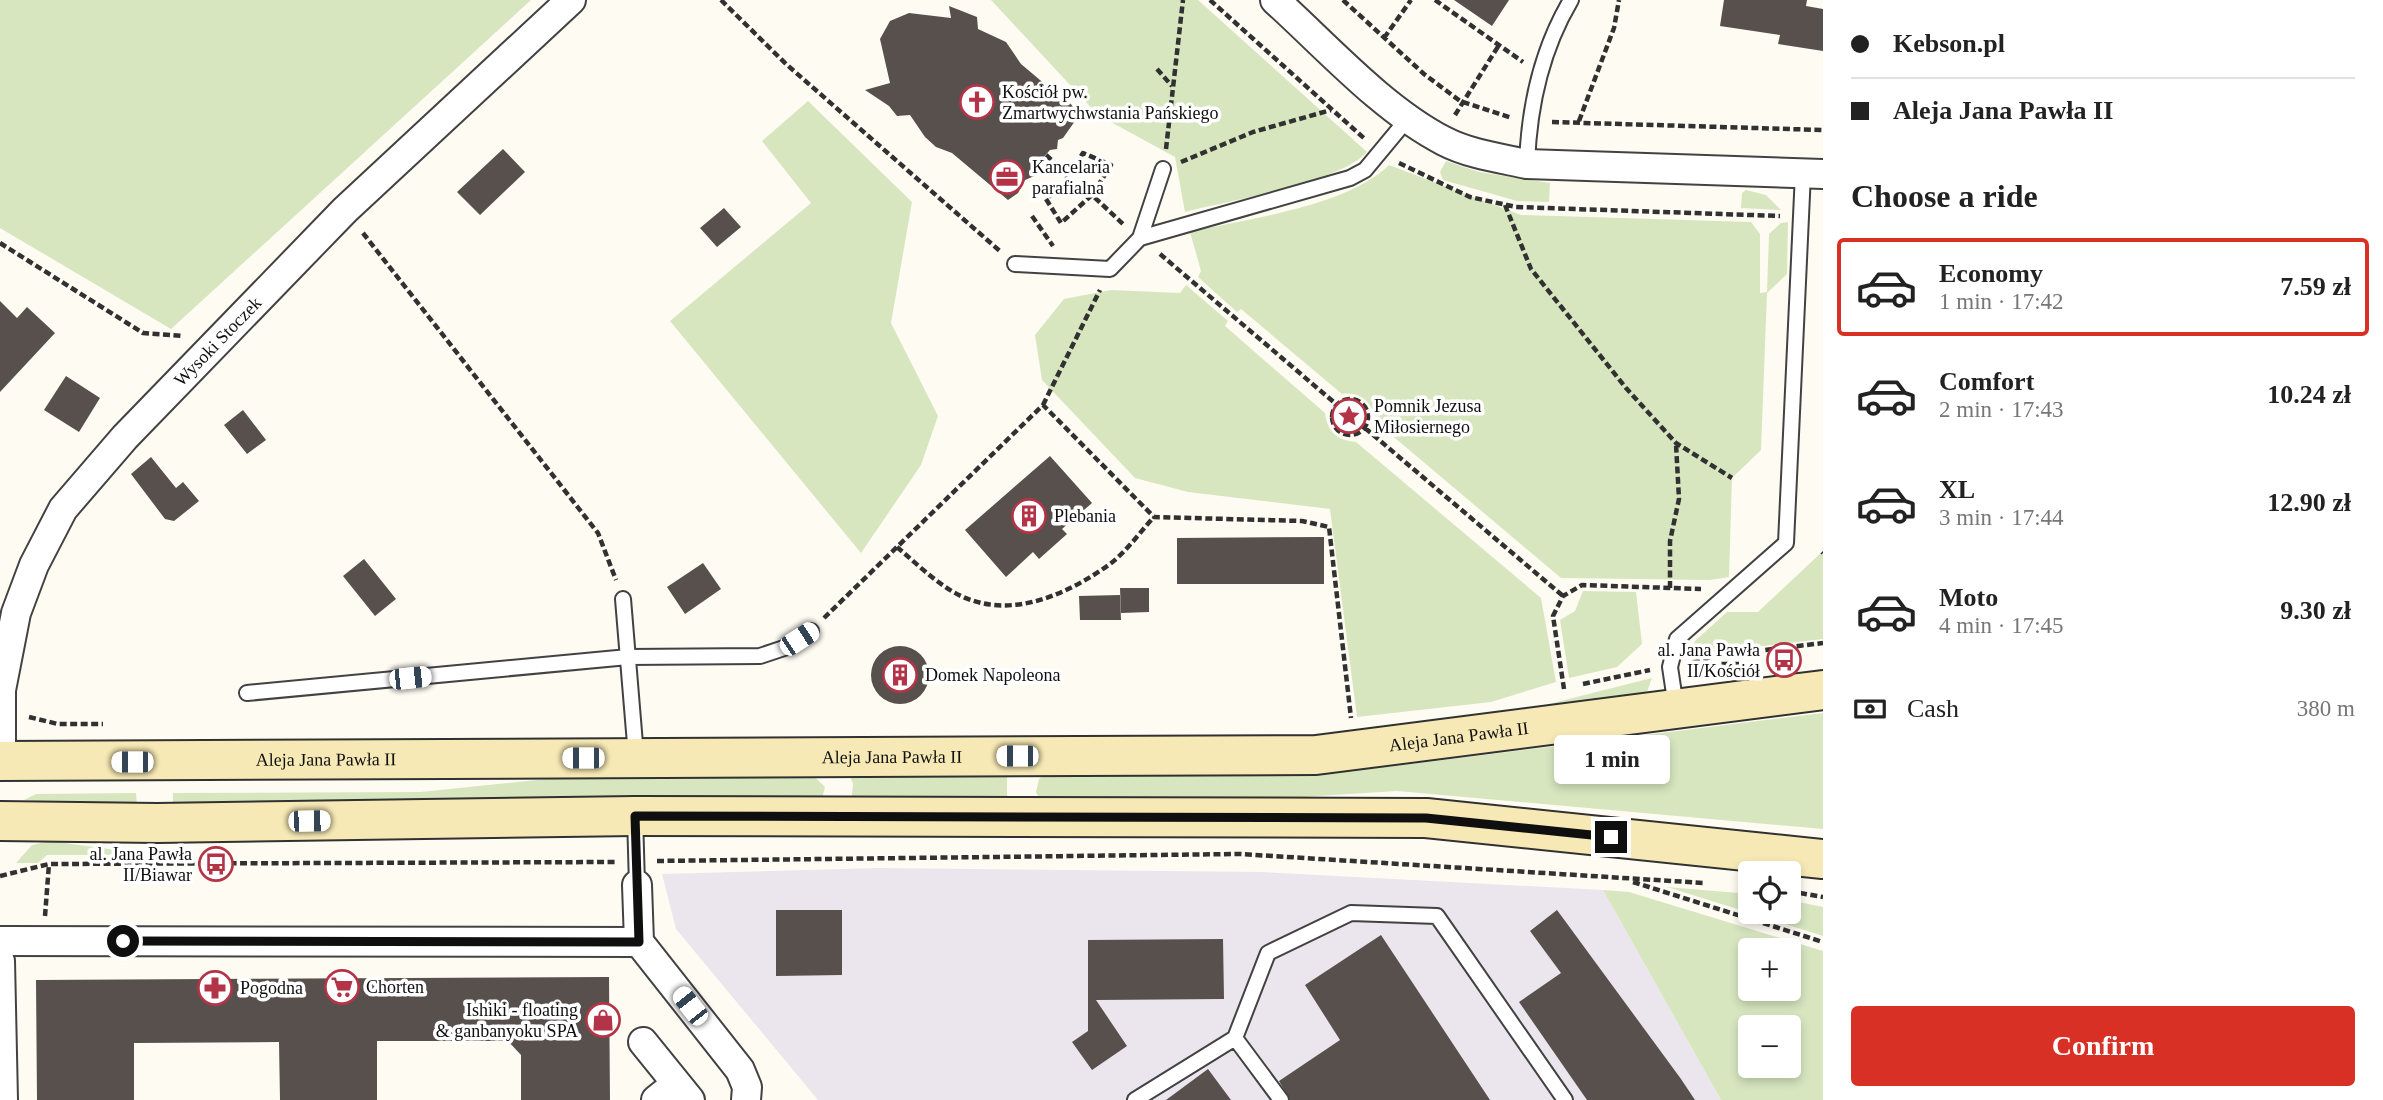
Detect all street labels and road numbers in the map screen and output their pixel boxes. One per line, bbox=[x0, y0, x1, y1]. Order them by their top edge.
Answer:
street label: Wysoki Stoczek bbox=[170, 293, 265, 390]
street label: Aleja Jana Pawła II bbox=[1388, 718, 1530, 756]
street label: Aleja Jana Pawła II bbox=[822, 747, 962, 767]
street label: Aleja Jana Pawła II bbox=[256, 749, 396, 770]

